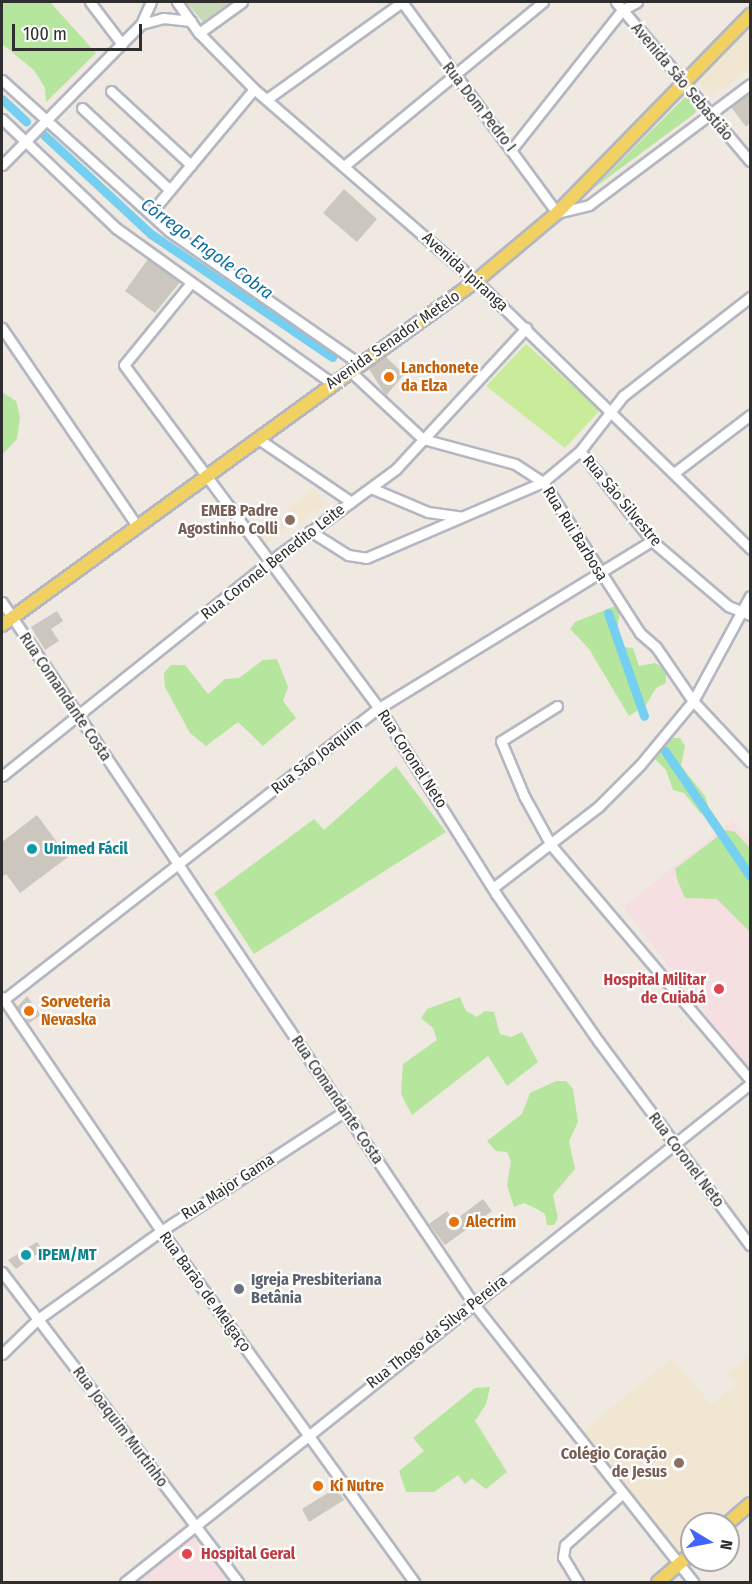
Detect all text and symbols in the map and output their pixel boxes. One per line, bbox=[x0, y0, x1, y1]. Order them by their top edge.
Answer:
scale bar bbox=[15, 12, 146, 50]
street label: Avenida São Sebastião bbox=[627, 19, 737, 145]
text: 100 m bbox=[23, 23, 67, 45]
street label: Rua Dom Pedro I bbox=[438, 58, 520, 156]
water label: Córrego Engole Cobra bbox=[137, 194, 277, 304]
street label: Avenida Ipiranga bbox=[418, 228, 512, 316]
street label: Avenida Senador Metelo bbox=[322, 286, 464, 394]
place label: Lanchonete da Elza bbox=[401, 358, 479, 396]
marker: Lanchonete da Elza bbox=[382, 370, 396, 384]
street label: Rua São Silvestre bbox=[578, 452, 666, 550]
street label: Rua Rui Barbosa bbox=[538, 483, 612, 585]
street label: Rua Coronel Benedito Leite bbox=[197, 500, 349, 624]
place label: EMEB Padre Agostinho Colli bbox=[178, 501, 278, 539]
marker: EMEB Padre Agostinho Colli bbox=[283, 513, 297, 527]
street label: Rua Comandante Costa bbox=[15, 629, 115, 765]
street label: Rua Coronel Neto bbox=[373, 706, 451, 812]
street label: Rua São Joaquim bbox=[268, 715, 366, 799]
place label: Unimed Fácil bbox=[44, 839, 128, 859]
marker: Unimed Fácil bbox=[25, 842, 39, 856]
place label: Hospital Militar de Cuiabá bbox=[604, 970, 706, 1008]
marker: Hospital Militar de Cuiabá bbox=[710, 980, 728, 998]
place label: Sorveteria Nevaska bbox=[41, 992, 111, 1030]
marker: Sorveteria Nevaska bbox=[22, 1004, 36, 1018]
street label: Rua Comandante Costa bbox=[287, 1032, 387, 1168]
street label: Rua Coronel Neto bbox=[644, 1109, 728, 1211]
street label: Rua Major Gama bbox=[178, 1150, 278, 1224]
place label: Alecrim bbox=[466, 1212, 516, 1232]
marker: Alecrim bbox=[447, 1215, 461, 1229]
street label: Rua Barão de Melgaço bbox=[155, 1228, 255, 1356]
place label: IPEM/MT bbox=[38, 1245, 97, 1265]
marker: IPEM/MT bbox=[19, 1248, 33, 1262]
place label: Igreja Presbiteriana Betânia bbox=[251, 1270, 382, 1308]
street label: Rua Thogo da Silva Pereira bbox=[363, 1271, 511, 1393]
marker: Igreja Presbiteriana Betânia bbox=[232, 1282, 246, 1296]
street label: Rua Joaquim Murtinho bbox=[68, 1363, 172, 1491]
place label: Colégio Coração de Jesus bbox=[561, 1444, 667, 1482]
marker: Colégio Coração de Jesus bbox=[672, 1456, 686, 1470]
place label: Ki Nutre bbox=[330, 1476, 384, 1496]
marker: Ki Nutre bbox=[311, 1479, 325, 1493]
north arrow bbox=[680, 1512, 740, 1572]
text: N bbox=[716, 1538, 736, 1551]
place label: Hospital Geral bbox=[201, 1544, 295, 1564]
marker: Hospital Geral bbox=[178, 1545, 196, 1563]

